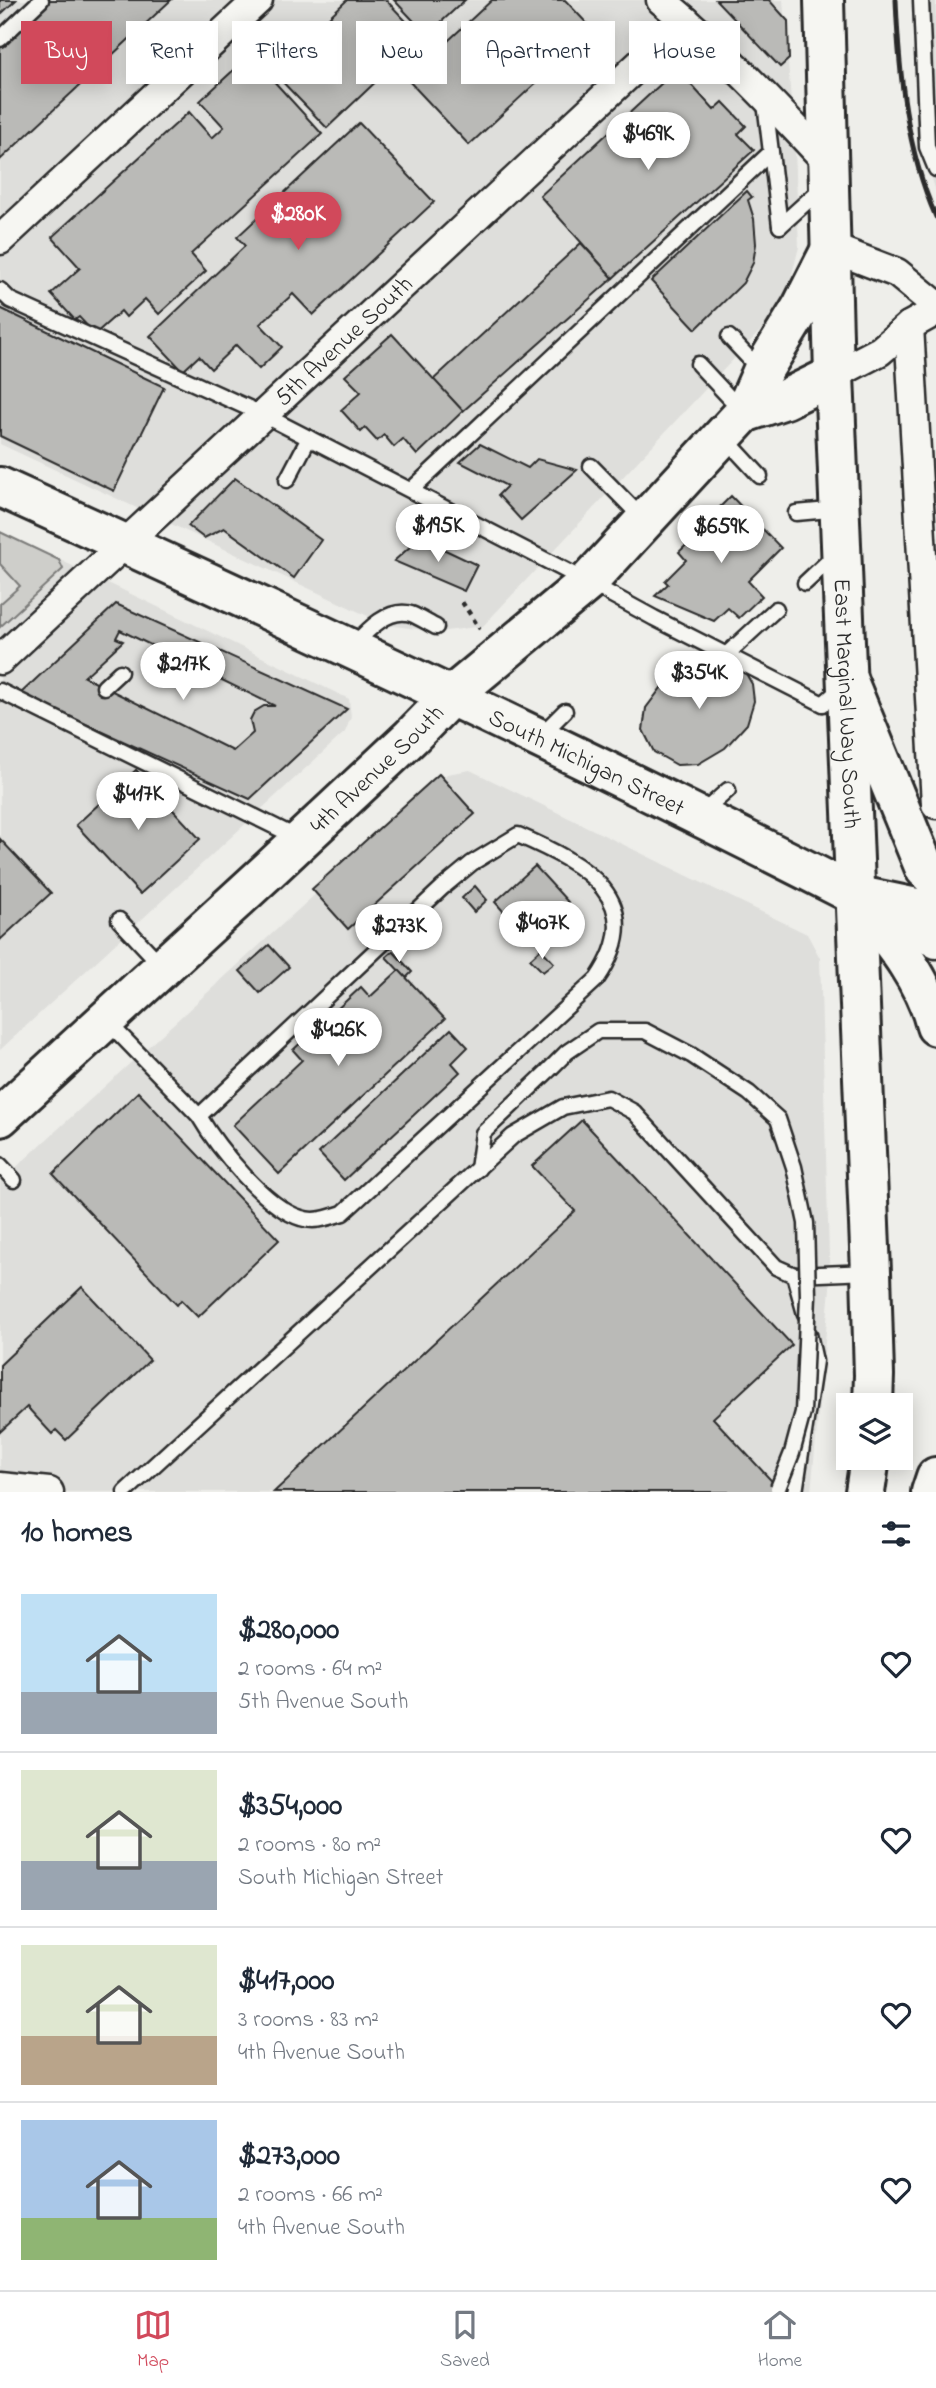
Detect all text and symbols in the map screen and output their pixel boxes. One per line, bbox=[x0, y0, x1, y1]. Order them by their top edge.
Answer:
chip: Buy bbox=[21, 21, 112, 84]
chip: Rent bbox=[126, 21, 218, 84]
chip: Filters bbox=[232, 21, 342, 84]
chip: New bbox=[356, 21, 447, 84]
chip: Apartment bbox=[461, 21, 615, 84]
chip: House bbox=[629, 21, 740, 84]
pin: $469K bbox=[599, 113, 697, 172]
text: $469K bbox=[622, 118, 674, 151]
pin: $280K bbox=[249, 192, 347, 252]
text: $280K bbox=[270, 198, 326, 231]
street label: 5th Avenue South bbox=[268, 269, 422, 416]
pin: $195K bbox=[389, 504, 487, 564]
pin: $659K bbox=[672, 505, 770, 565]
text: $195K bbox=[412, 510, 464, 543]
text: $659K bbox=[693, 511, 749, 544]
street label: East Marginal Way South bbox=[822, 578, 868, 830]
pin: $217K bbox=[134, 642, 232, 702]
text: $217K bbox=[156, 648, 210, 681]
pin: $354K bbox=[650, 652, 748, 711]
text: $354K bbox=[670, 657, 728, 690]
street label: 4th Avenue South bbox=[303, 698, 454, 843]
street label: South Michigan Street bbox=[482, 701, 690, 827]
pin: $417K bbox=[89, 772, 187, 832]
text: $417K bbox=[112, 778, 164, 811]
pin: $407K bbox=[493, 902, 591, 961]
pin: $273K bbox=[350, 904, 448, 964]
text: $407K bbox=[515, 907, 569, 940]
text: $273K bbox=[371, 910, 427, 943]
pin: $426K bbox=[289, 1009, 387, 1068]
text: $426K bbox=[310, 1014, 366, 1047]
map controls bbox=[836, 1393, 913, 1470]
button: layers bbox=[836, 1393, 913, 1470]
text: 10 homes bbox=[21, 1512, 133, 1556]
icon: filters bbox=[877, 1515, 915, 1553]
text: $280,000 bbox=[238, 1609, 339, 1653]
icon: home bbox=[77, 1622, 161, 1706]
icon: heart bbox=[877, 1645, 915, 1683]
text: 2 rooms · 64 m² bbox=[238, 1653, 382, 1686]
text: 5th Avenue South bbox=[238, 1686, 409, 1719]
text: $354,000 bbox=[238, 1785, 342, 1829]
icon: home bbox=[77, 1798, 161, 1882]
icon: heart bbox=[877, 1821, 915, 1859]
text: 2 rooms · 80 m² bbox=[238, 1829, 381, 1862]
text: South Michigan Street bbox=[238, 1862, 443, 1895]
text: $417,000 bbox=[238, 1960, 334, 2004]
icon: home bbox=[77, 1973, 161, 2057]
icon: heart bbox=[877, 1996, 915, 2034]
text: 3 rooms · 83 m² bbox=[238, 2004, 379, 2037]
text: 4th Avenue South bbox=[238, 2037, 405, 2070]
text: $273,000 bbox=[238, 2135, 340, 2179]
icon: home bbox=[77, 2148, 161, 2232]
icon: heart bbox=[877, 2171, 915, 2209]
text: 2 rooms · 66 m² bbox=[238, 2179, 383, 2212]
text: 4th Avenue South bbox=[238, 2212, 405, 2245]
tab: Map bbox=[134, 2306, 172, 2375]
tab: Saved bbox=[440, 2306, 490, 2375]
tab: Home bbox=[758, 2306, 802, 2375]

